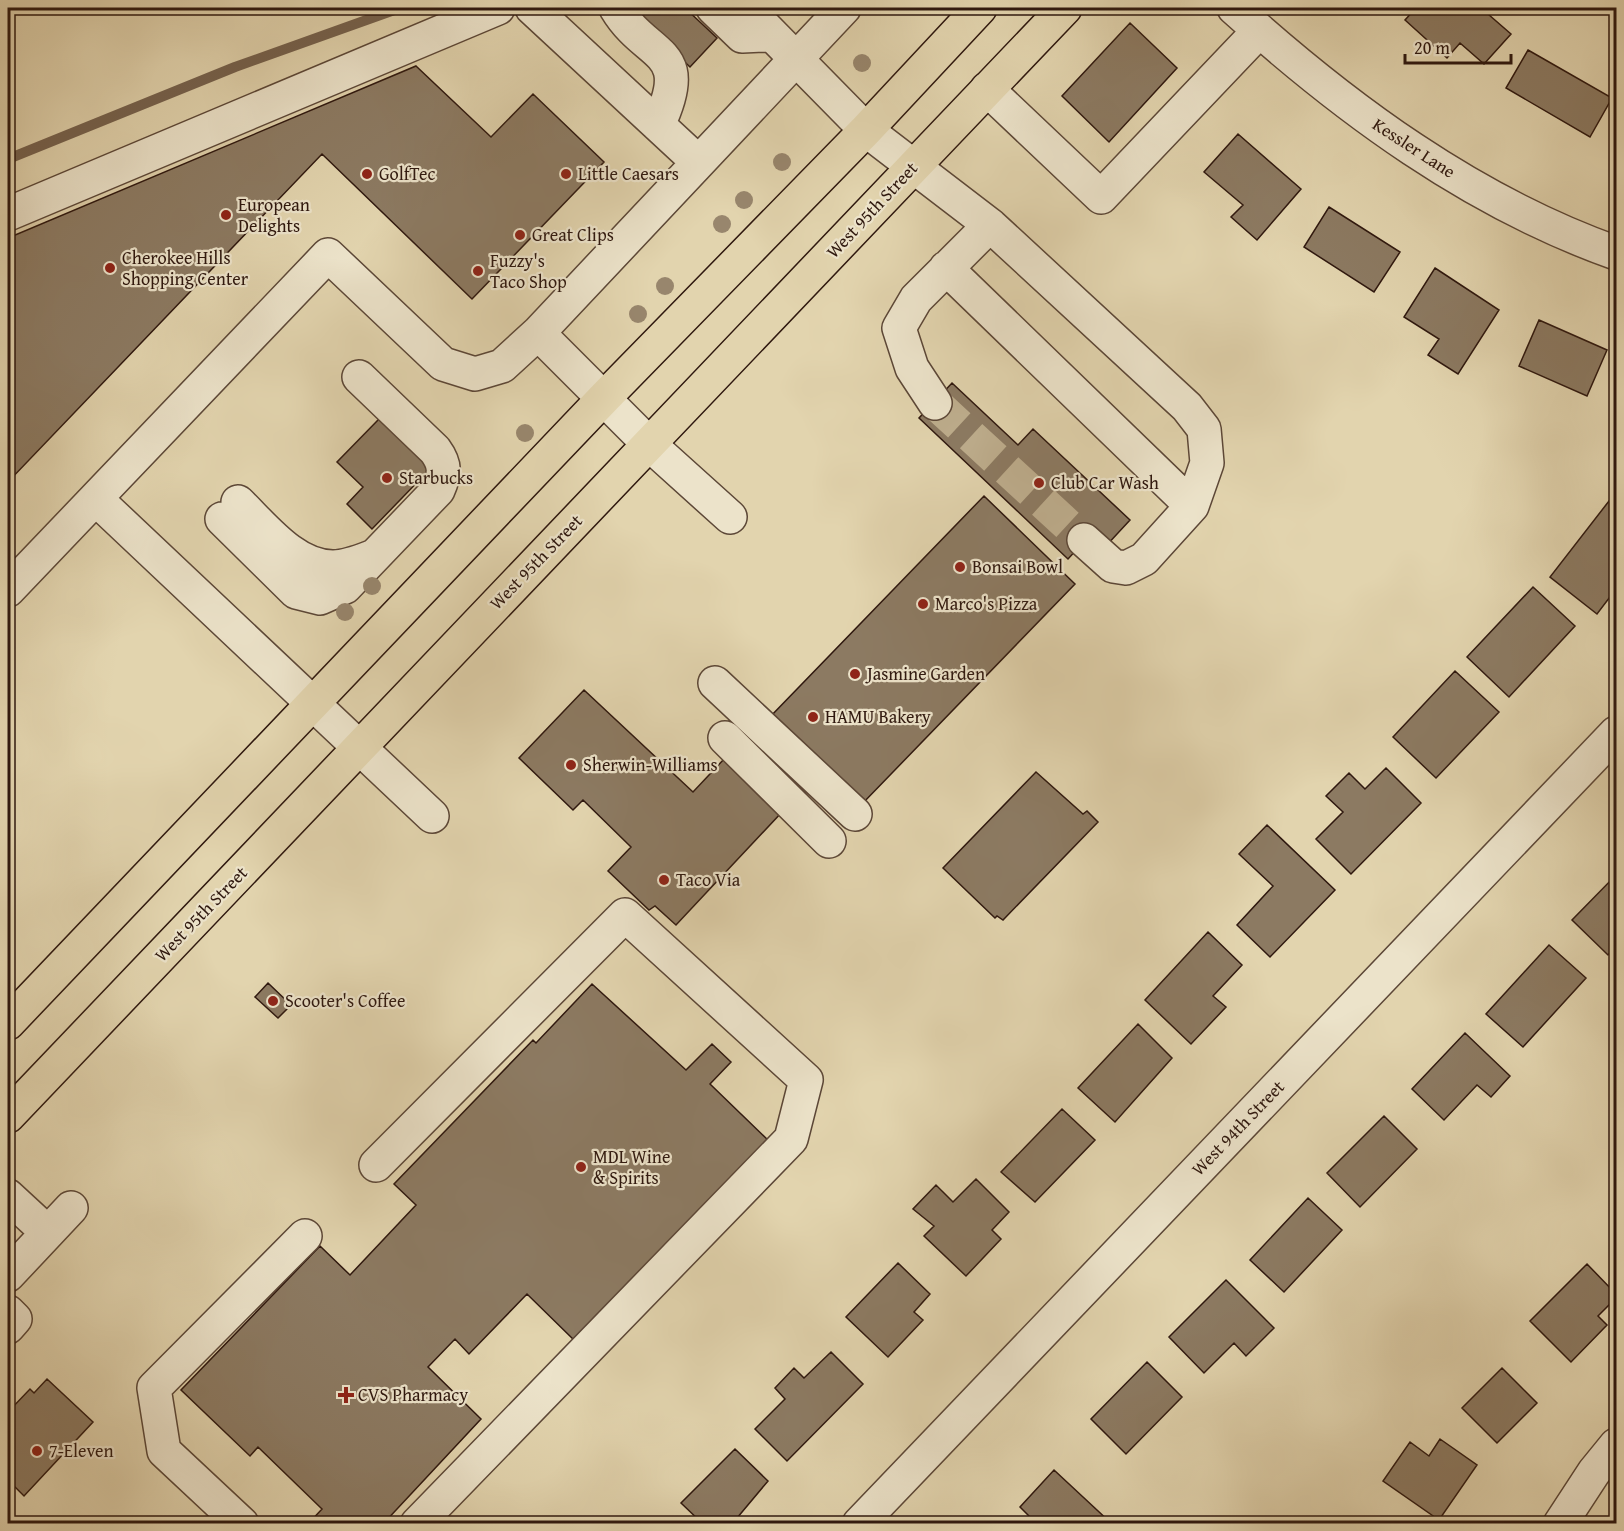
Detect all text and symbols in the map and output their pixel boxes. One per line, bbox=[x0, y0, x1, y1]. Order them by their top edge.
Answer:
scale bar bbox=[1405, 27, 1512, 65]
text: 20 m bbox=[1414, 34, 1450, 61]
street label: Kessler Lane bbox=[1367, 111, 1461, 185]
street label: West 95th Street bbox=[820, 155, 924, 264]
place label: GolfTec bbox=[379, 160, 435, 187]
place label: Little Caesars bbox=[578, 160, 679, 187]
marker: GolfTec bbox=[360, 167, 374, 181]
marker: Little Caesars bbox=[559, 167, 573, 181]
place label: European Delights bbox=[238, 191, 310, 239]
marker: European Delights bbox=[219, 208, 233, 222]
place label: Great Clips bbox=[532, 221, 614, 248]
marker: Great Clips bbox=[513, 228, 527, 242]
place label: Cherokee Hills Shopping Center bbox=[122, 244, 249, 292]
place label: Fuzzy's Taco Shop bbox=[490, 247, 567, 295]
marker: Cherokee Hills Shopping Center bbox=[103, 261, 117, 275]
marker: Fuzzy's Taco Shop bbox=[471, 264, 485, 278]
place label: Starbucks bbox=[399, 464, 473, 491]
place label: Club Car Wash bbox=[1051, 469, 1159, 496]
marker: Starbucks bbox=[380, 471, 394, 485]
marker: Club Car Wash bbox=[1032, 476, 1046, 490]
street label: West 95th Street bbox=[483, 507, 589, 616]
place label: Bonsai Bowl bbox=[972, 553, 1063, 580]
marker: Bonsai Bowl bbox=[953, 560, 967, 574]
place label: Marco's Pizza bbox=[935, 590, 1038, 617]
marker: Marco's Pizza bbox=[916, 597, 930, 611]
place label: Jasmine Garden bbox=[865, 660, 985, 687]
marker: Jasmine Garden bbox=[848, 667, 862, 681]
place label: HAMU Bakery bbox=[825, 703, 931, 730]
marker: HAMU Bakery bbox=[806, 710, 820, 724]
place label: Sherwin-Williams bbox=[583, 751, 718, 778]
marker: Sherwin-Williams bbox=[564, 758, 578, 772]
street label: West 95th Street bbox=[148, 859, 254, 968]
place label: Taco Via bbox=[676, 866, 741, 893]
marker: Taco Via bbox=[657, 873, 671, 887]
place label: Scooter's Coffee bbox=[285, 987, 406, 1014]
marker: Scooter's Coffee bbox=[266, 994, 280, 1008]
street label: West 94th Street bbox=[1185, 1073, 1291, 1182]
place label: MDL Wine & Spirits bbox=[593, 1143, 670, 1191]
marker: MDL Wine & Spirits bbox=[574, 1160, 588, 1174]
place label: CVS Pharmacy bbox=[358, 1381, 468, 1408]
marker: CVS Pharmacy bbox=[339, 1388, 353, 1402]
place label: 7-Eleven bbox=[49, 1437, 114, 1464]
marker: 7-Eleven bbox=[30, 1444, 44, 1458]

